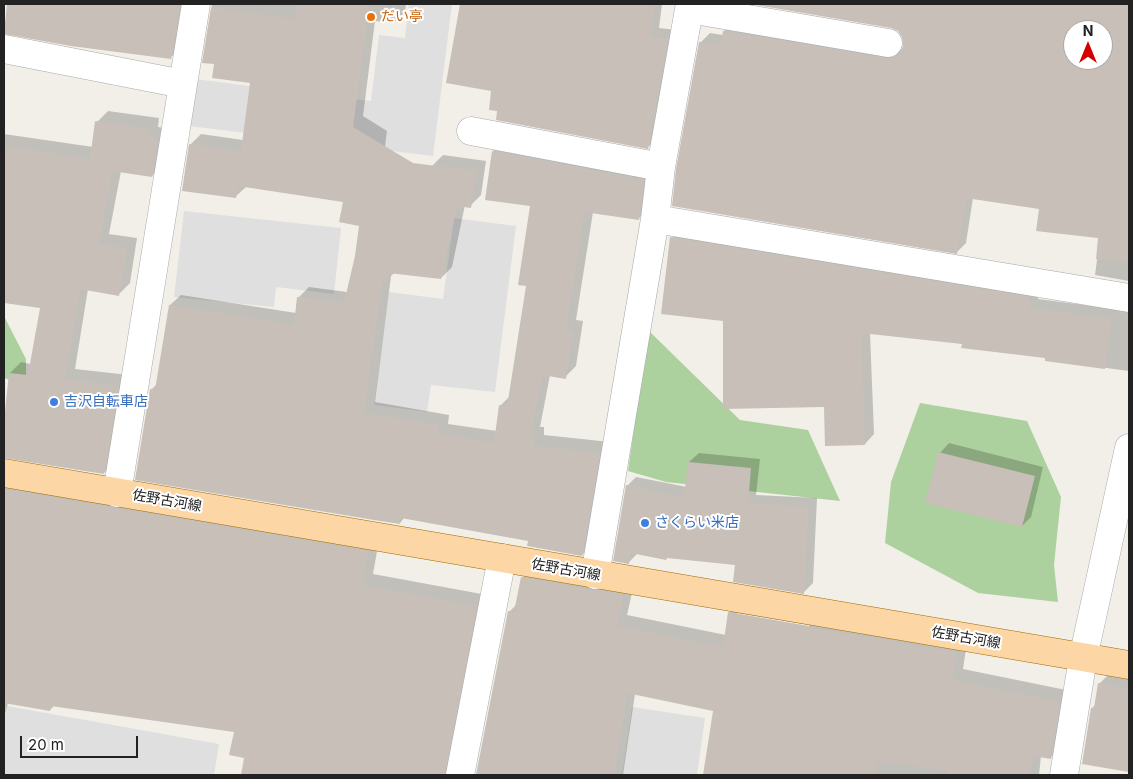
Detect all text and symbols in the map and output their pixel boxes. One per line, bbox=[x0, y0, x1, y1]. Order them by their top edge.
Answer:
place label: だい亭 bbox=[381, 9, 423, 25]
marker: だい亭 bbox=[365, 11, 377, 23]
north arrow bbox=[1063, 20, 1113, 70]
text: N bbox=[1083, 22, 1093, 39]
place label: 吉沢自転車店 bbox=[64, 394, 148, 410]
marker: 吉沢自転車店 bbox=[48, 396, 60, 408]
street label: 佐野古河線 bbox=[131, 487, 203, 515]
place label: さくらい米店 bbox=[655, 515, 739, 531]
marker: さくらい米店 bbox=[639, 517, 651, 529]
street label: 佐野古河線 bbox=[530, 556, 602, 584]
street label: 佐野古河線 bbox=[930, 624, 1002, 652]
scale bar bbox=[22, 726, 140, 758]
text: 20 m bbox=[28, 735, 64, 754]

